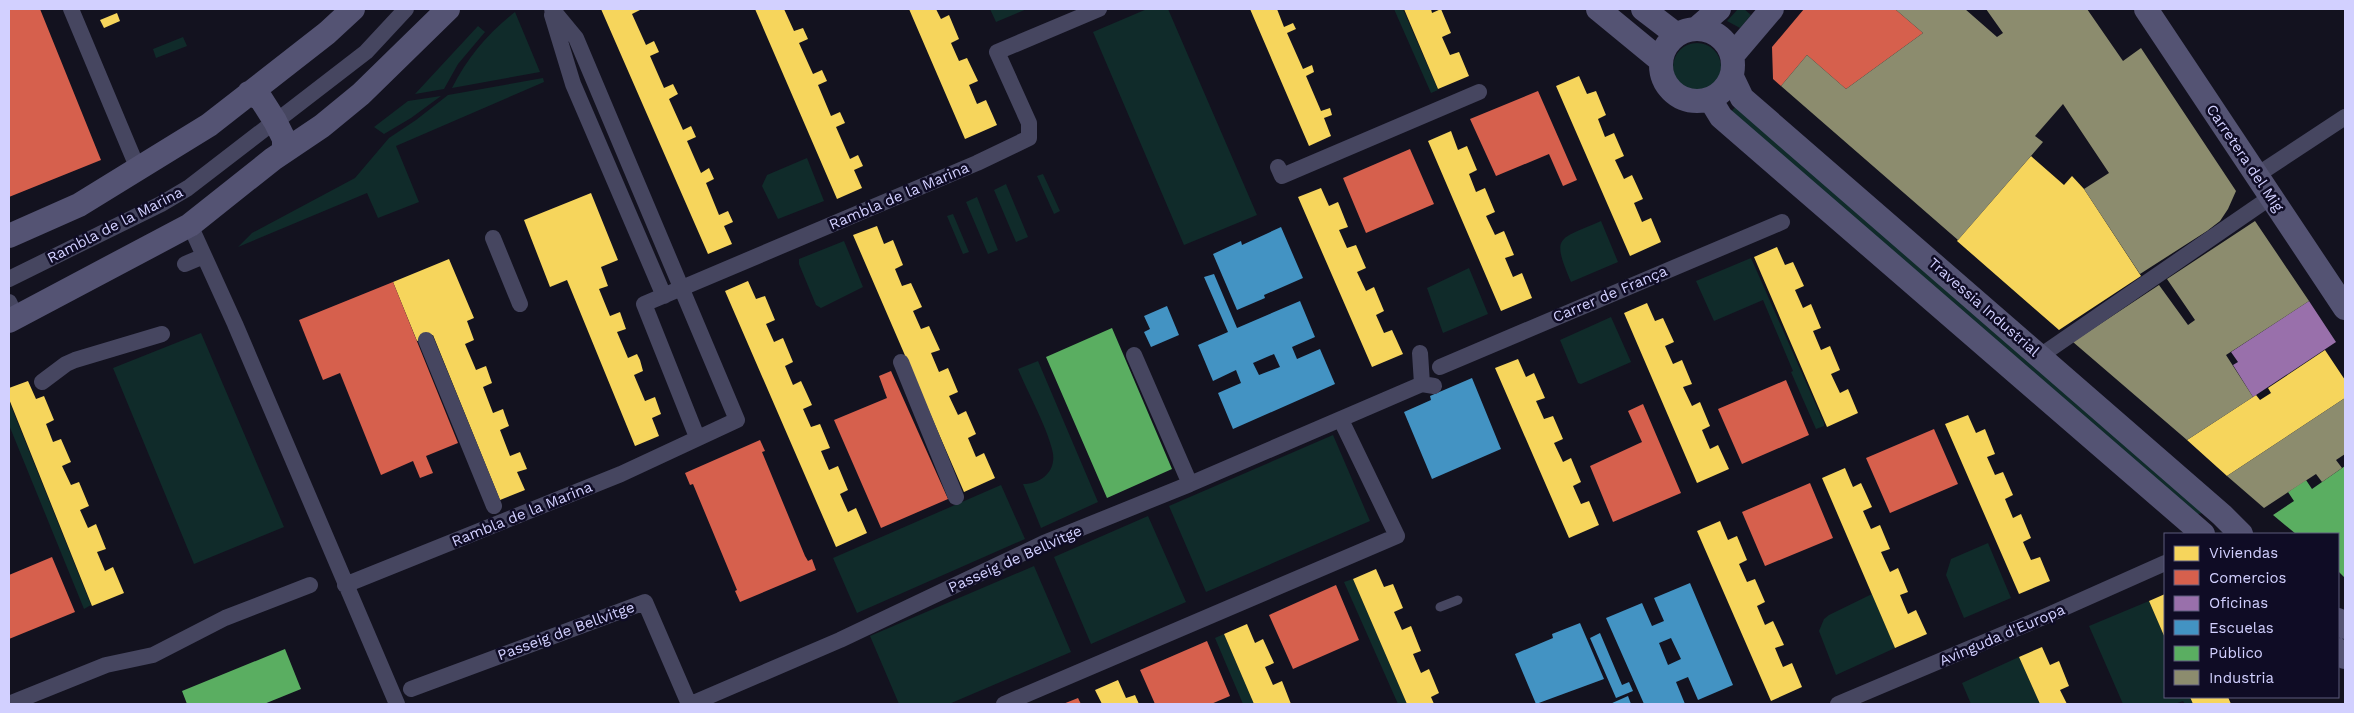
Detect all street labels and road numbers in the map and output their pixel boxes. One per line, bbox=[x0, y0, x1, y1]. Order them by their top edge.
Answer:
street label: Carretera del Mig bbox=[2202, 101, 2288, 215]
street label: Rambla de la Marina bbox=[826, 158, 972, 234]
street label: Rambla de la Marina bbox=[44, 183, 186, 267]
street label: Travessia Industrial bbox=[1925, 254, 2044, 360]
street label: Carrer de França bbox=[1550, 262, 1670, 326]
street label: Rambla de la Marina bbox=[449, 477, 595, 550]
street label: Passeig de Bellvitge bbox=[945, 521, 1085, 597]
street label: Passeig de Bellvitge bbox=[495, 598, 637, 664]
street label: Avinguda d'Europa bbox=[1937, 600, 2068, 670]

